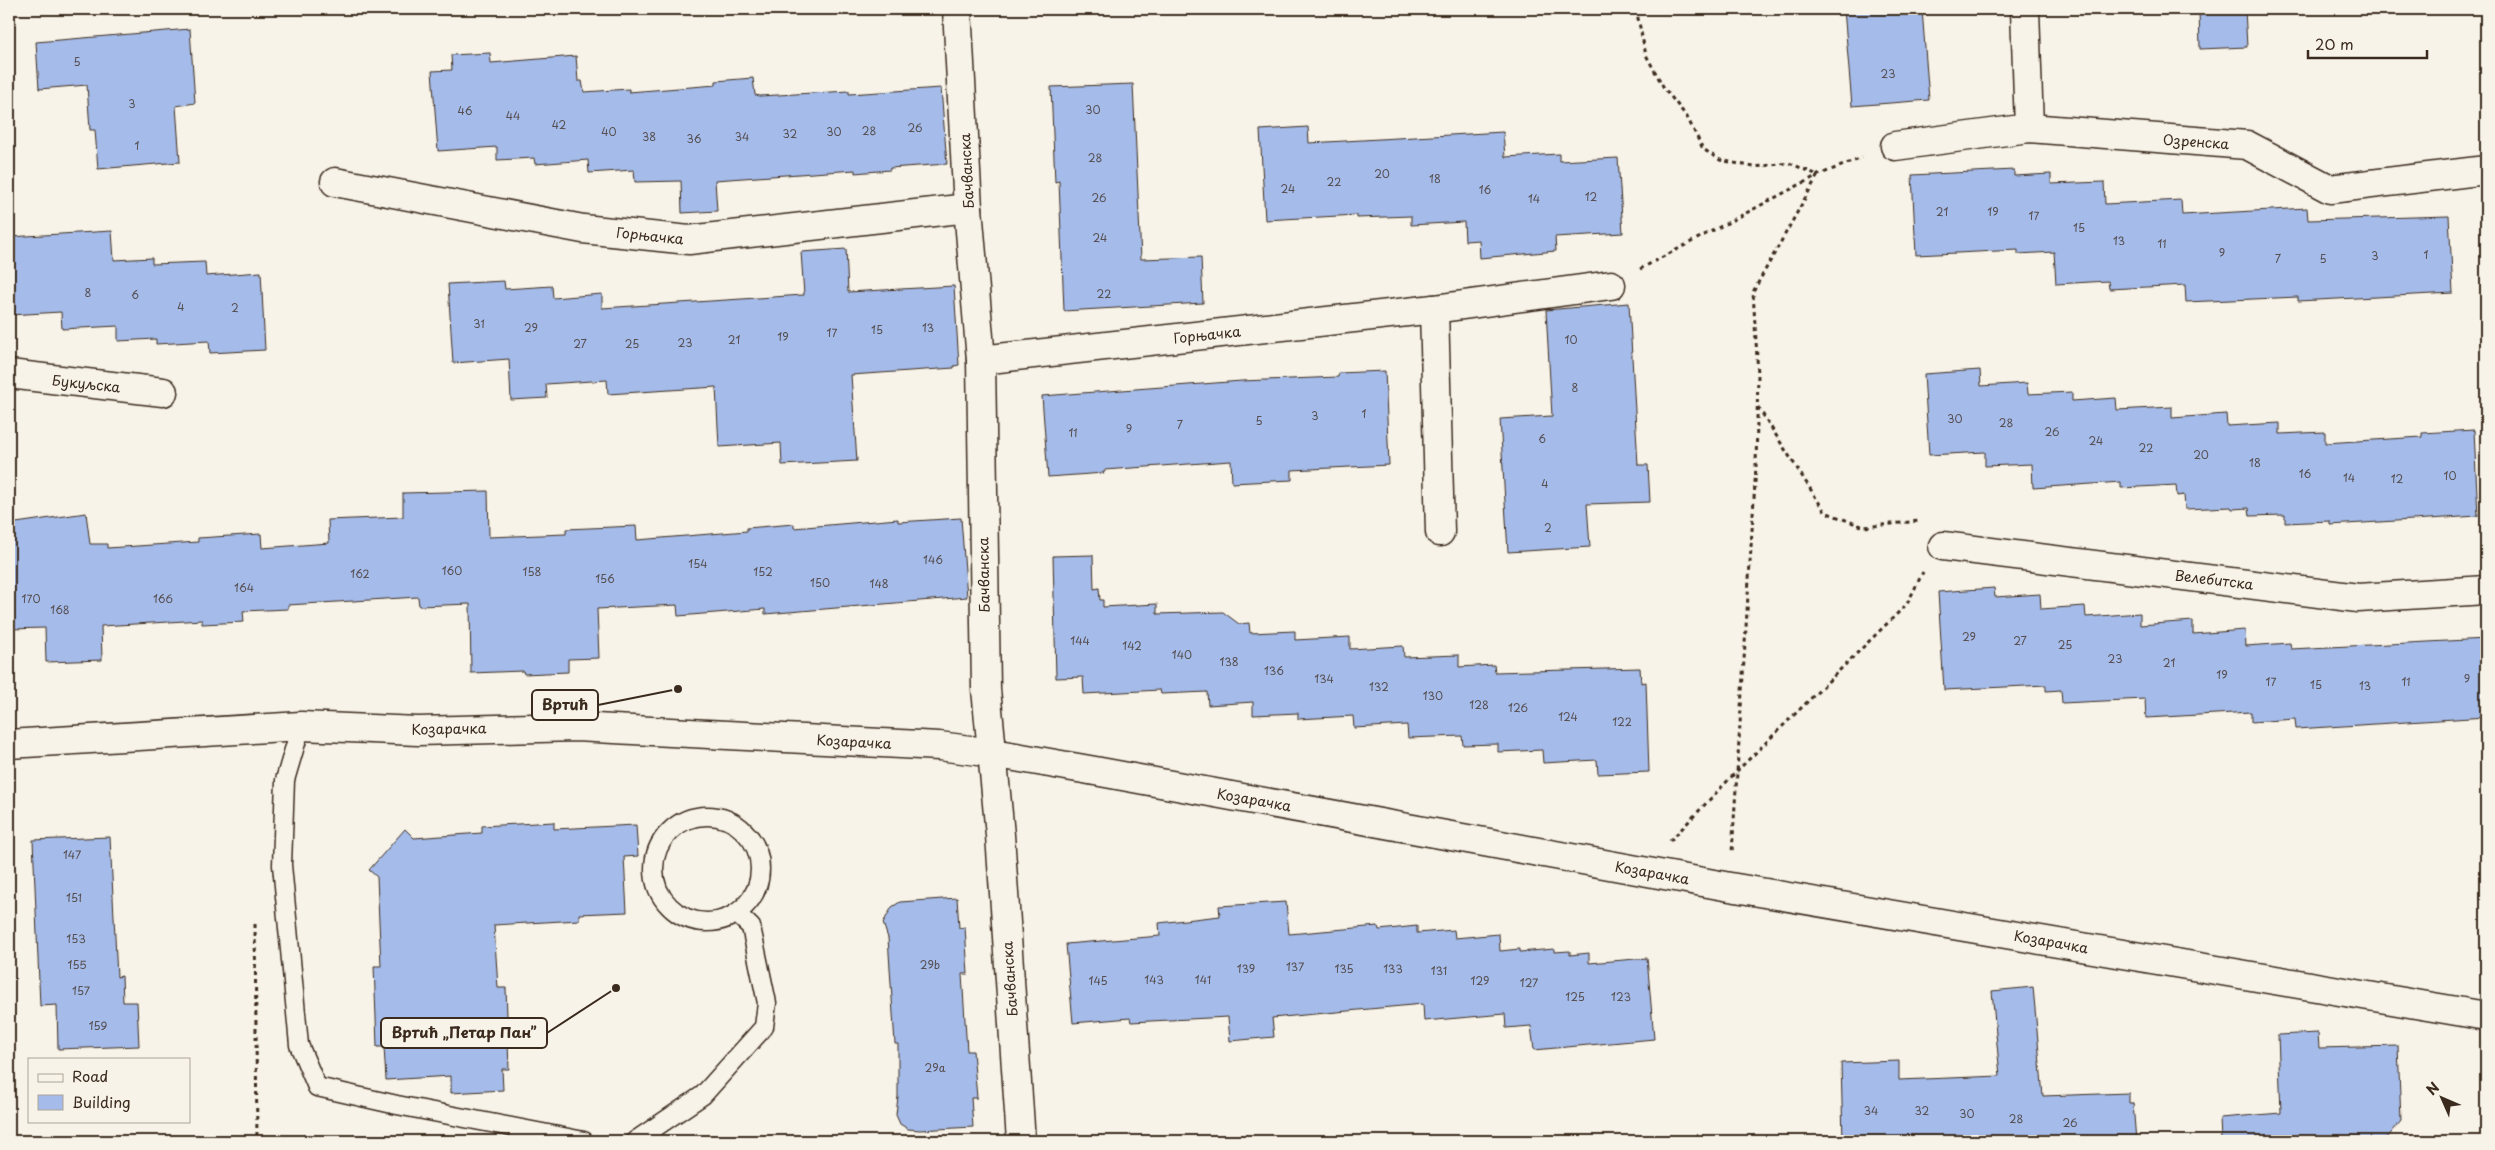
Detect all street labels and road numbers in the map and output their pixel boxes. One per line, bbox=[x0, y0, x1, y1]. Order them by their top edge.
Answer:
street label: Озренска bbox=[2162, 129, 2230, 154]
street label: Бачванска bbox=[954, 132, 979, 209]
street label: Горњачка bbox=[615, 222, 685, 250]
street label: Горњачка bbox=[1172, 321, 1242, 348]
street label: Букуљска bbox=[51, 369, 122, 398]
street label: Бачванска bbox=[972, 537, 995, 613]
street label: Велебитска bbox=[2174, 564, 2255, 595]
street label: Козарачка bbox=[411, 717, 487, 740]
street label: Козарачка bbox=[816, 729, 892, 754]
street label: Козарачка bbox=[1215, 783, 1293, 816]
street label: Козарачка bbox=[1613, 856, 1691, 889]
street label: Козарачка bbox=[2012, 925, 2090, 958]
street label: Бачванска bbox=[996, 940, 1023, 1017]

